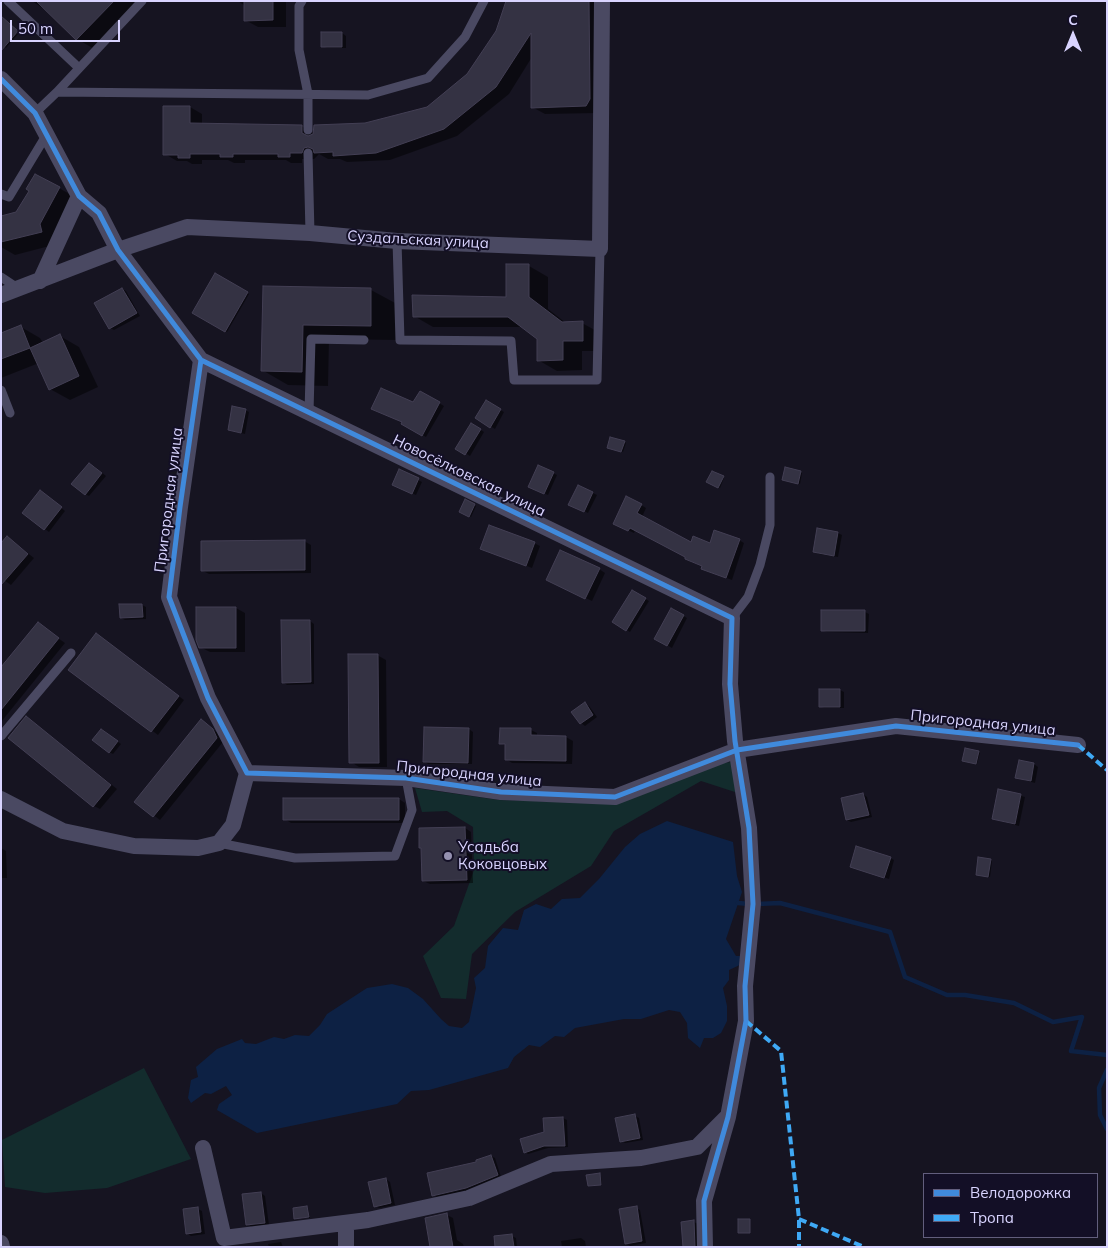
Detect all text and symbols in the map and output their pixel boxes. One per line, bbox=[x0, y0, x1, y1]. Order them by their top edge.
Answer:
scale bar bbox=[12, 10, 122, 42]
north arrow bbox=[1048, 10, 1098, 60]
text: С bbox=[1068, 11, 1078, 29]
text: 50 m bbox=[18, 19, 53, 38]
street label: Суздальская улица bbox=[347, 227, 489, 253]
street label: Пригородная улица bbox=[151, 426, 187, 574]
street label: Новосёлковская улица bbox=[390, 431, 548, 521]
street label: Пригородная улица bbox=[910, 706, 1056, 740]
street label: Пригородная улица bbox=[396, 757, 542, 791]
place label: Усадьба Коковцовых bbox=[458, 838, 547, 873]
marker: Усадьба Коковцовых bbox=[442, 850, 454, 862]
legend bbox=[923, 1173, 1098, 1238]
text: Велодорожка bbox=[970, 1183, 1071, 1202]
text: Тропа bbox=[970, 1208, 1014, 1227]

